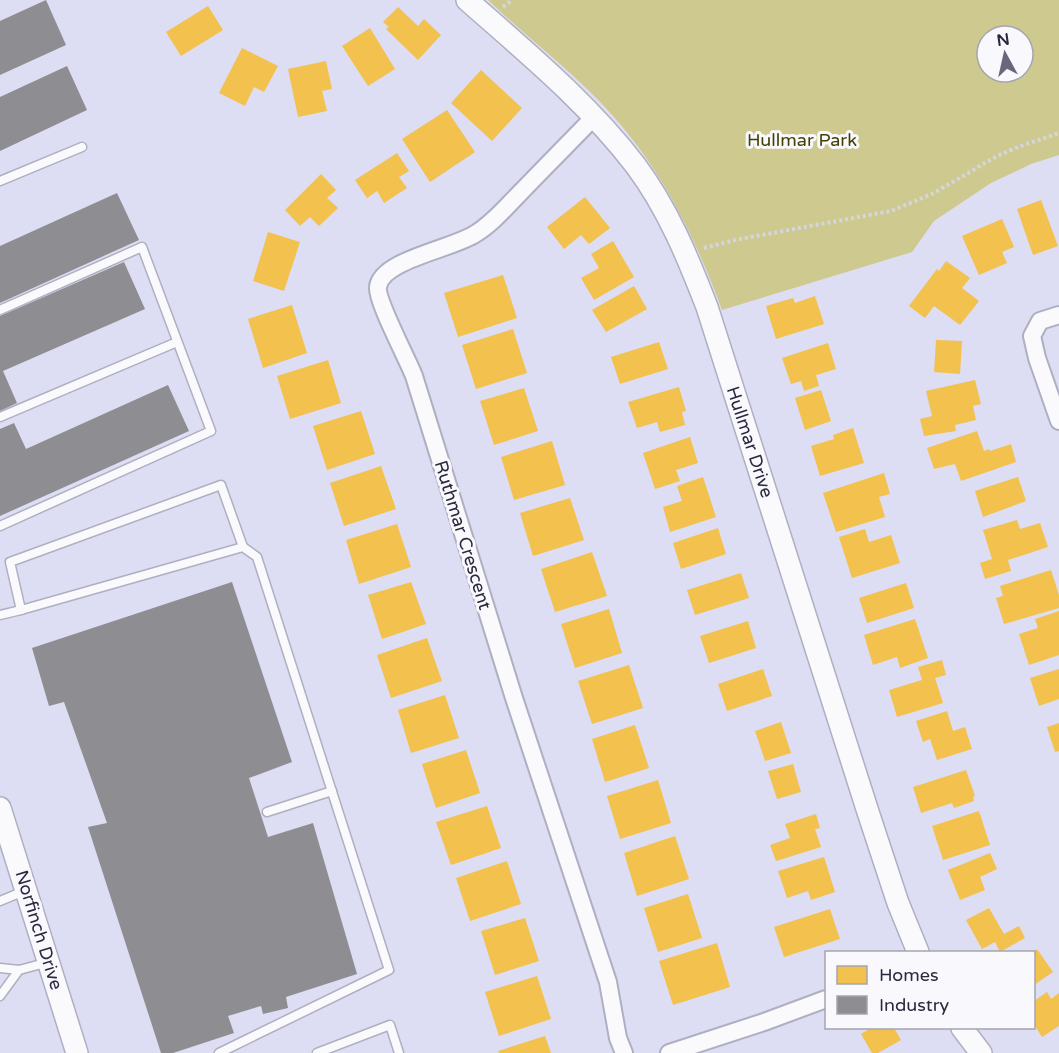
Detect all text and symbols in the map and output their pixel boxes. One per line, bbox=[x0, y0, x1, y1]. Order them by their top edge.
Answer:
north arrow bbox=[975, 24, 1035, 84]
text: N bbox=[995, 29, 1011, 51]
park label: Hullmar Park bbox=[747, 129, 857, 151]
street label: Hullmar Drive bbox=[722, 384, 778, 500]
street label: Ruthmar Crescent bbox=[430, 458, 496, 612]
street label: Norfinch Drive bbox=[10, 867, 68, 993]
legend bbox=[825, 951, 1035, 1029]
text: Homes bbox=[879, 964, 939, 986]
text: Industry bbox=[879, 994, 950, 1016]

